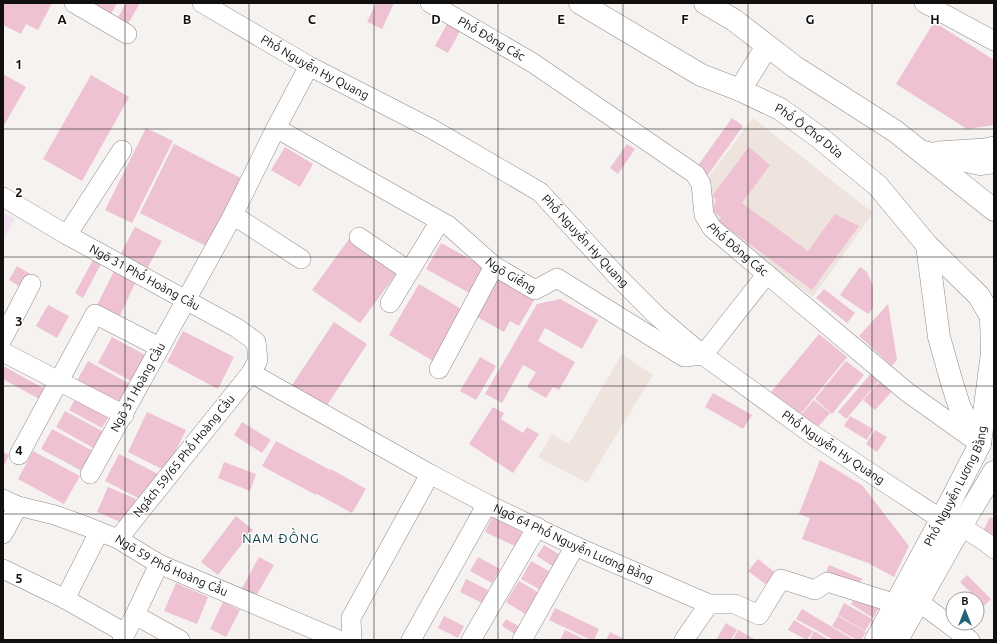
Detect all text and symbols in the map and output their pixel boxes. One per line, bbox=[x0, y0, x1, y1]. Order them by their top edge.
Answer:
text: A bbox=[57, 12, 67, 26]
text: B bbox=[183, 12, 192, 26]
text: C bbox=[308, 12, 317, 26]
text: D bbox=[431, 12, 441, 26]
text: E bbox=[557, 12, 565, 26]
text: F bbox=[681, 12, 689, 26]
text: G bbox=[806, 12, 815, 26]
text: H bbox=[930, 12, 940, 26]
street label: Phố Đông Các bbox=[456, 14, 528, 63]
street label: Phố Nguyễn Hy Quang bbox=[259, 32, 371, 102]
text: 1 bbox=[15, 57, 23, 71]
street label: Phố Ô Chợ Dừa bbox=[773, 101, 846, 160]
text: 2 bbox=[15, 185, 23, 199]
street label: Phố Nguyễn Hy Quang bbox=[540, 192, 631, 290]
street label: Phố Đông Các bbox=[705, 221, 771, 279]
street label: Ngõ 31 Phố Hoàng Cầu bbox=[87, 242, 202, 313]
street label: Ngõ Giếng bbox=[483, 255, 538, 295]
text: 3 bbox=[15, 314, 23, 328]
street label: Ngõ 31 Hoàng Cầu bbox=[108, 340, 167, 434]
street label: Ngách 59/65 Phố Hoàng Cầu bbox=[130, 391, 237, 519]
street label: Phố Nguyễn Hy Quang bbox=[780, 408, 887, 487]
street label: Phố Nguyễn Lương Bằng bbox=[921, 425, 988, 548]
text: 4 bbox=[15, 443, 23, 457]
street label: Ngõ 64 Phố Nguyễn Lương Bằng bbox=[492, 501, 655, 585]
district label: NAM ĐỒNG bbox=[242, 527, 320, 545]
street label: Ngõ 59 Phố Hoàng Cầu bbox=[113, 532, 230, 598]
text: 5 bbox=[15, 571, 23, 585]
north arrow bbox=[945, 591, 985, 631]
text: B bbox=[961, 595, 969, 607]

